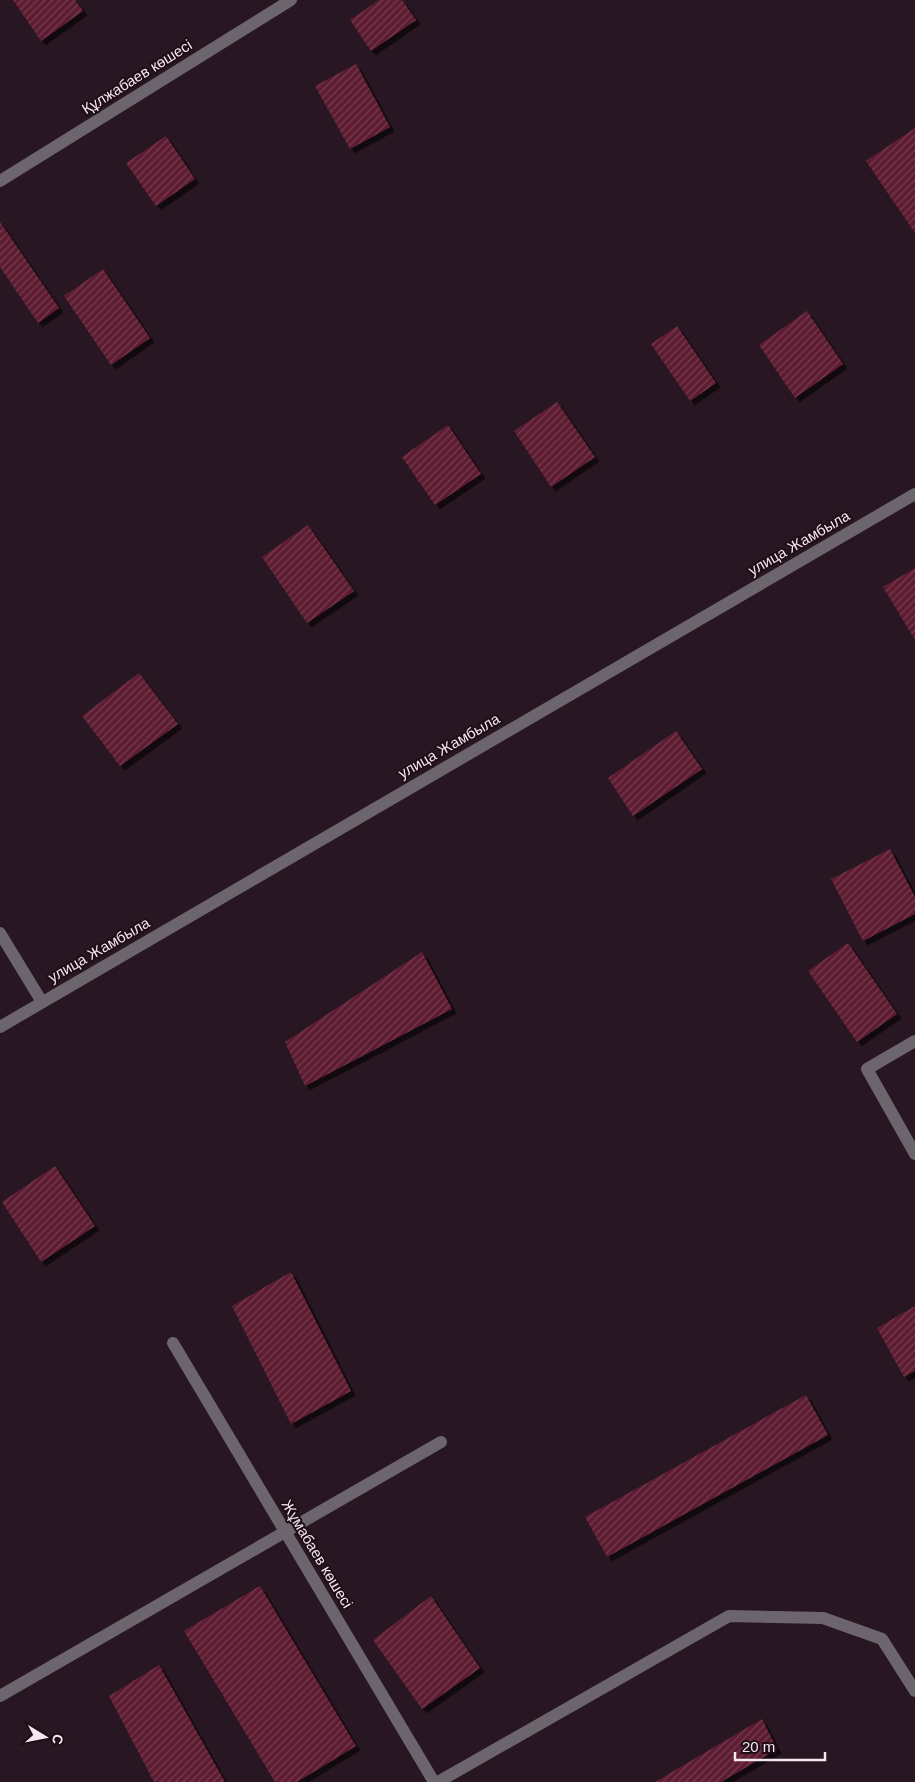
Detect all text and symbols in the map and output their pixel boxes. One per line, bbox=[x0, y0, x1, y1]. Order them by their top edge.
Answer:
street label: Құлжабаев көшесі bbox=[79, 36, 195, 117]
street label: улица Жамбыла bbox=[745, 506, 853, 579]
street label: улица Жамбыла bbox=[395, 709, 503, 782]
street label: улица Жамбыла bbox=[45, 913, 153, 986]
street label: Жұмабаев көшесі bbox=[278, 1497, 356, 1611]
north arrow bbox=[20, 1712, 70, 1762]
scale bar bbox=[735, 1730, 825, 1762]
text: С bbox=[49, 1733, 67, 1746]
text: 20 m bbox=[742, 1738, 775, 1755]

